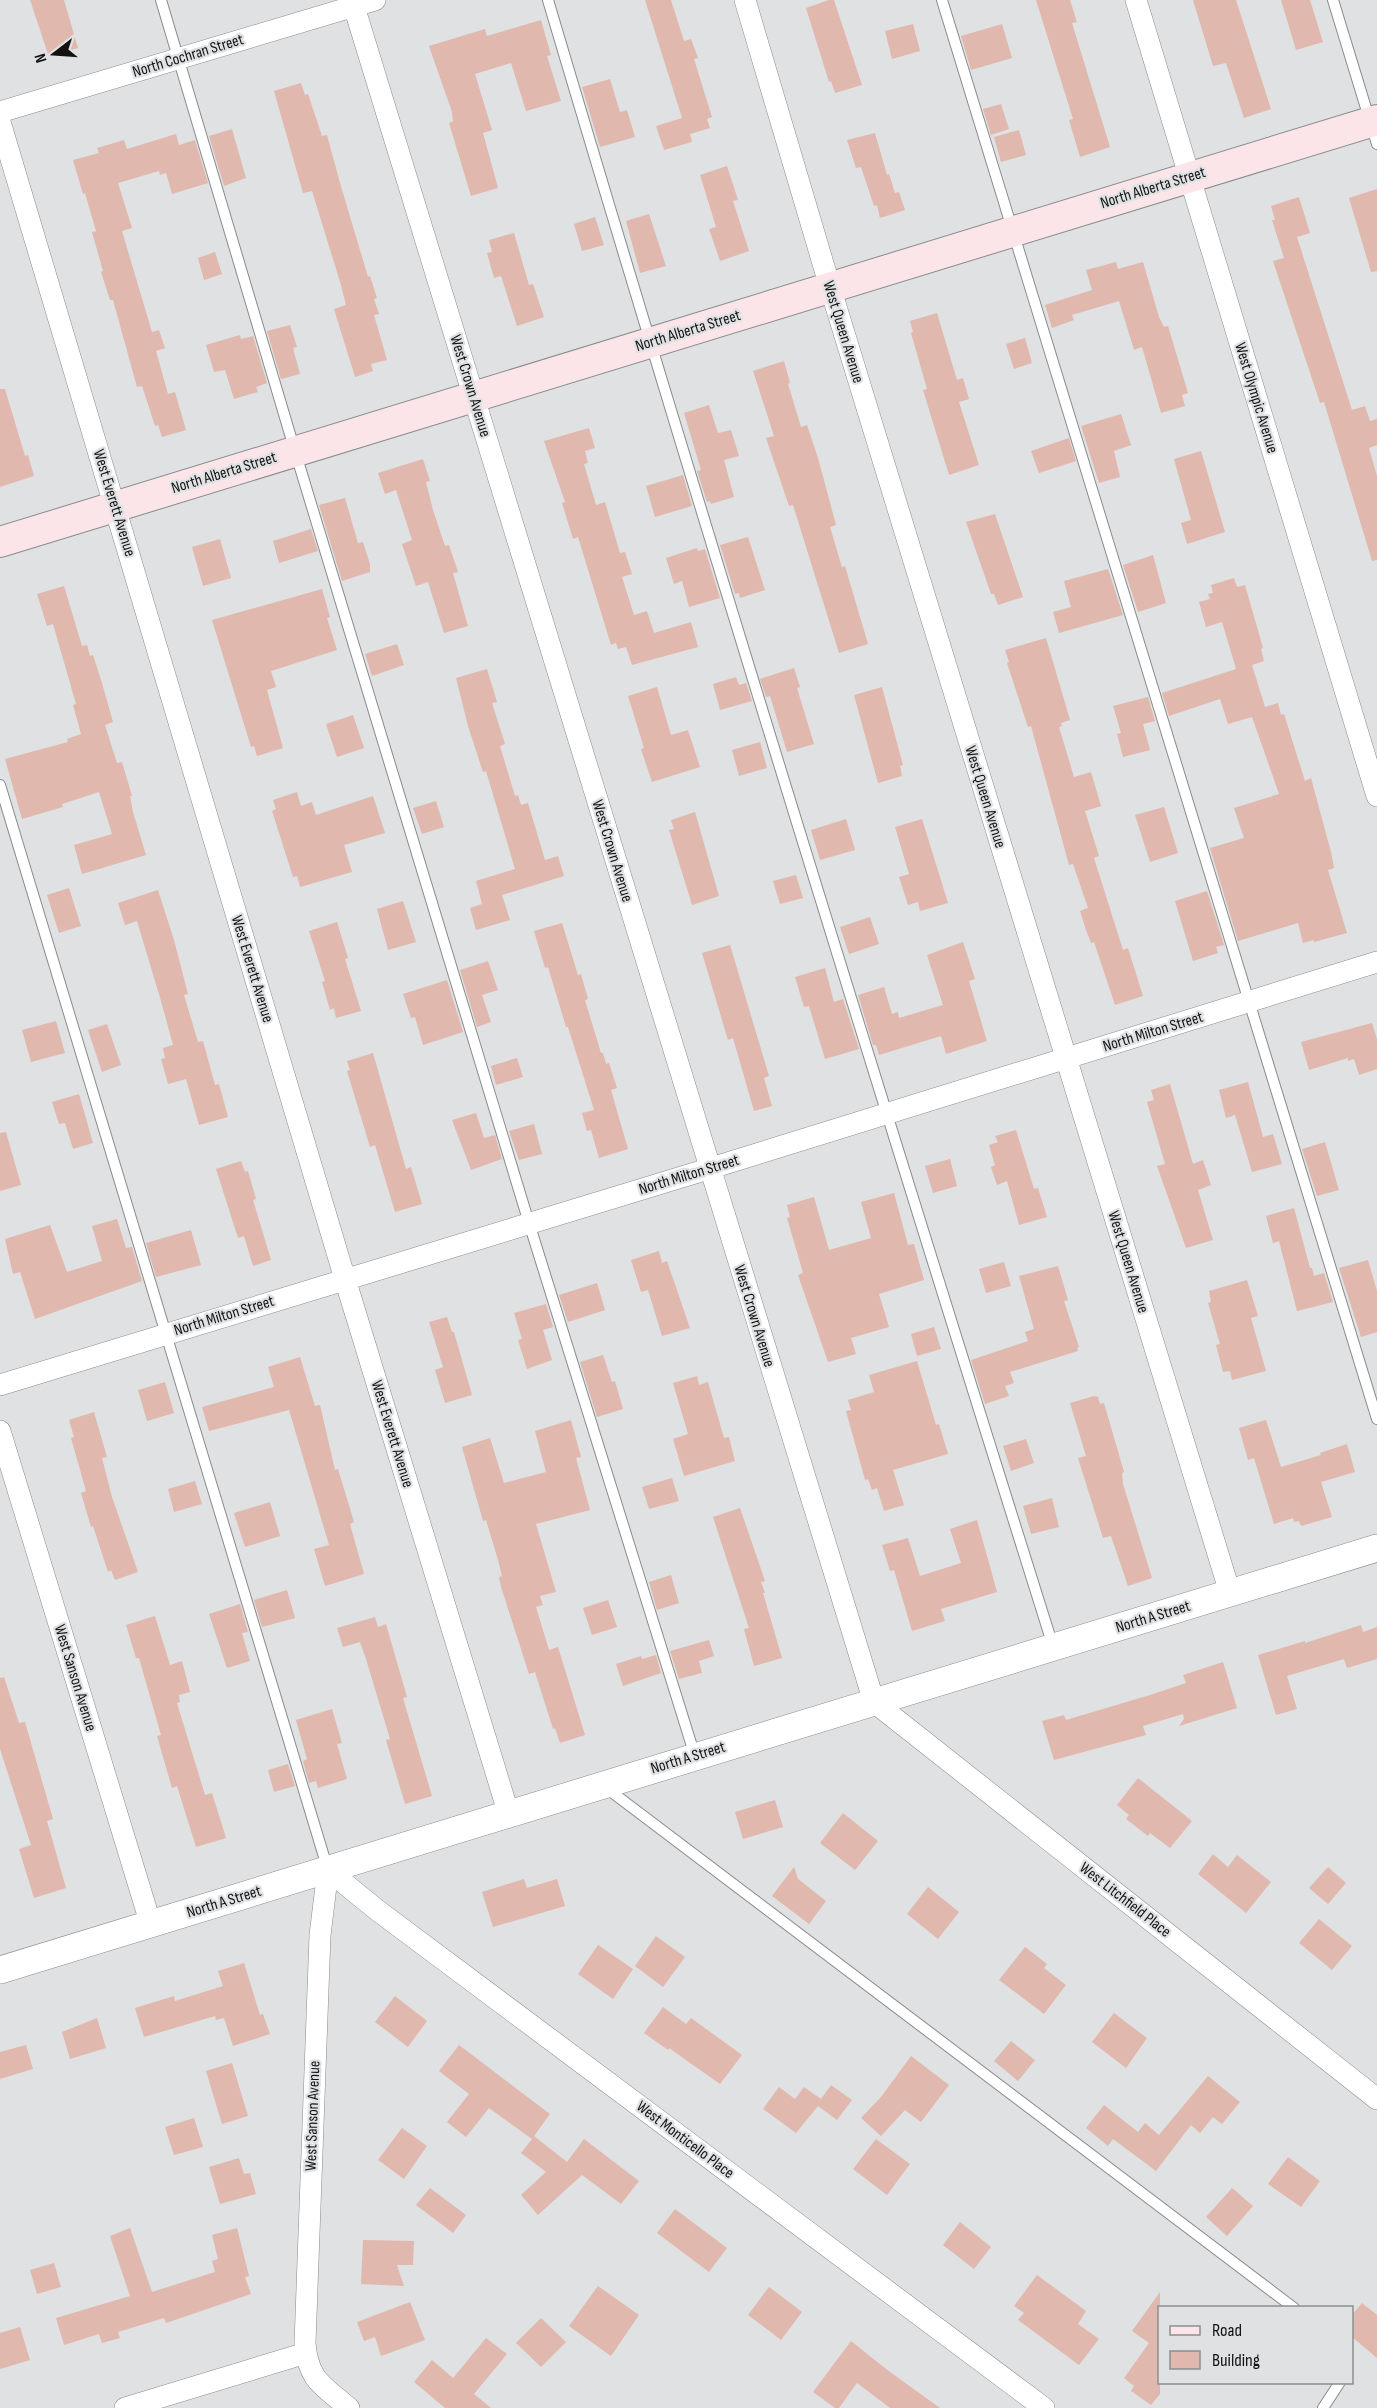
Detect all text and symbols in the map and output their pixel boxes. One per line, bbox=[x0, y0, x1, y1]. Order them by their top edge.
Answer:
north arrow bbox=[24, 24, 84, 84]
street label: North Cochran Street bbox=[130, 30, 246, 82]
text: N bbox=[31, 51, 51, 65]
street label: North Alberta Street bbox=[1098, 163, 1208, 213]
street label: West Queen Avenue bbox=[818, 279, 868, 385]
street label: North Alberta Street bbox=[633, 306, 743, 356]
street label: West Crown Avenue bbox=[445, 333, 495, 439]
street label: West Olympic Avenue bbox=[1230, 340, 1282, 456]
street label: West Everett Avenue bbox=[89, 447, 139, 559]
street label: North Alberta Street bbox=[169, 448, 279, 498]
street label: West Queen Avenue bbox=[960, 744, 1010, 850]
street label: West Crown Avenue bbox=[587, 798, 637, 904]
street label: West Everett Avenue bbox=[227, 913, 277, 1025]
street label: North Milton Street bbox=[1101, 1008, 1206, 1056]
street label: North Milton Street bbox=[637, 1151, 742, 1199]
street label: West Queen Avenue bbox=[1103, 1209, 1153, 1315]
street label: West Crown Avenue bbox=[729, 1263, 779, 1369]
street label: North Milton Street bbox=[172, 1292, 277, 1340]
street label: West Everett Avenue bbox=[367, 1378, 417, 1490]
street label: North A Street bbox=[1113, 1597, 1193, 1637]
street label: West Sanson Avenue bbox=[50, 1622, 100, 1734]
street label: North A Street bbox=[648, 1738, 728, 1778]
street label: West Litchfield Place bbox=[1075, 1858, 1175, 1942]
street label: North A Street bbox=[184, 1882, 264, 1922]
street label: West Sanson Avenue bbox=[302, 2060, 324, 2172]
street label: West Monticello Place bbox=[632, 2097, 738, 2183]
legend bbox=[1158, 2306, 1353, 2384]
text: Road bbox=[1212, 2320, 1242, 2341]
text: Building bbox=[1212, 2350, 1260, 2371]

